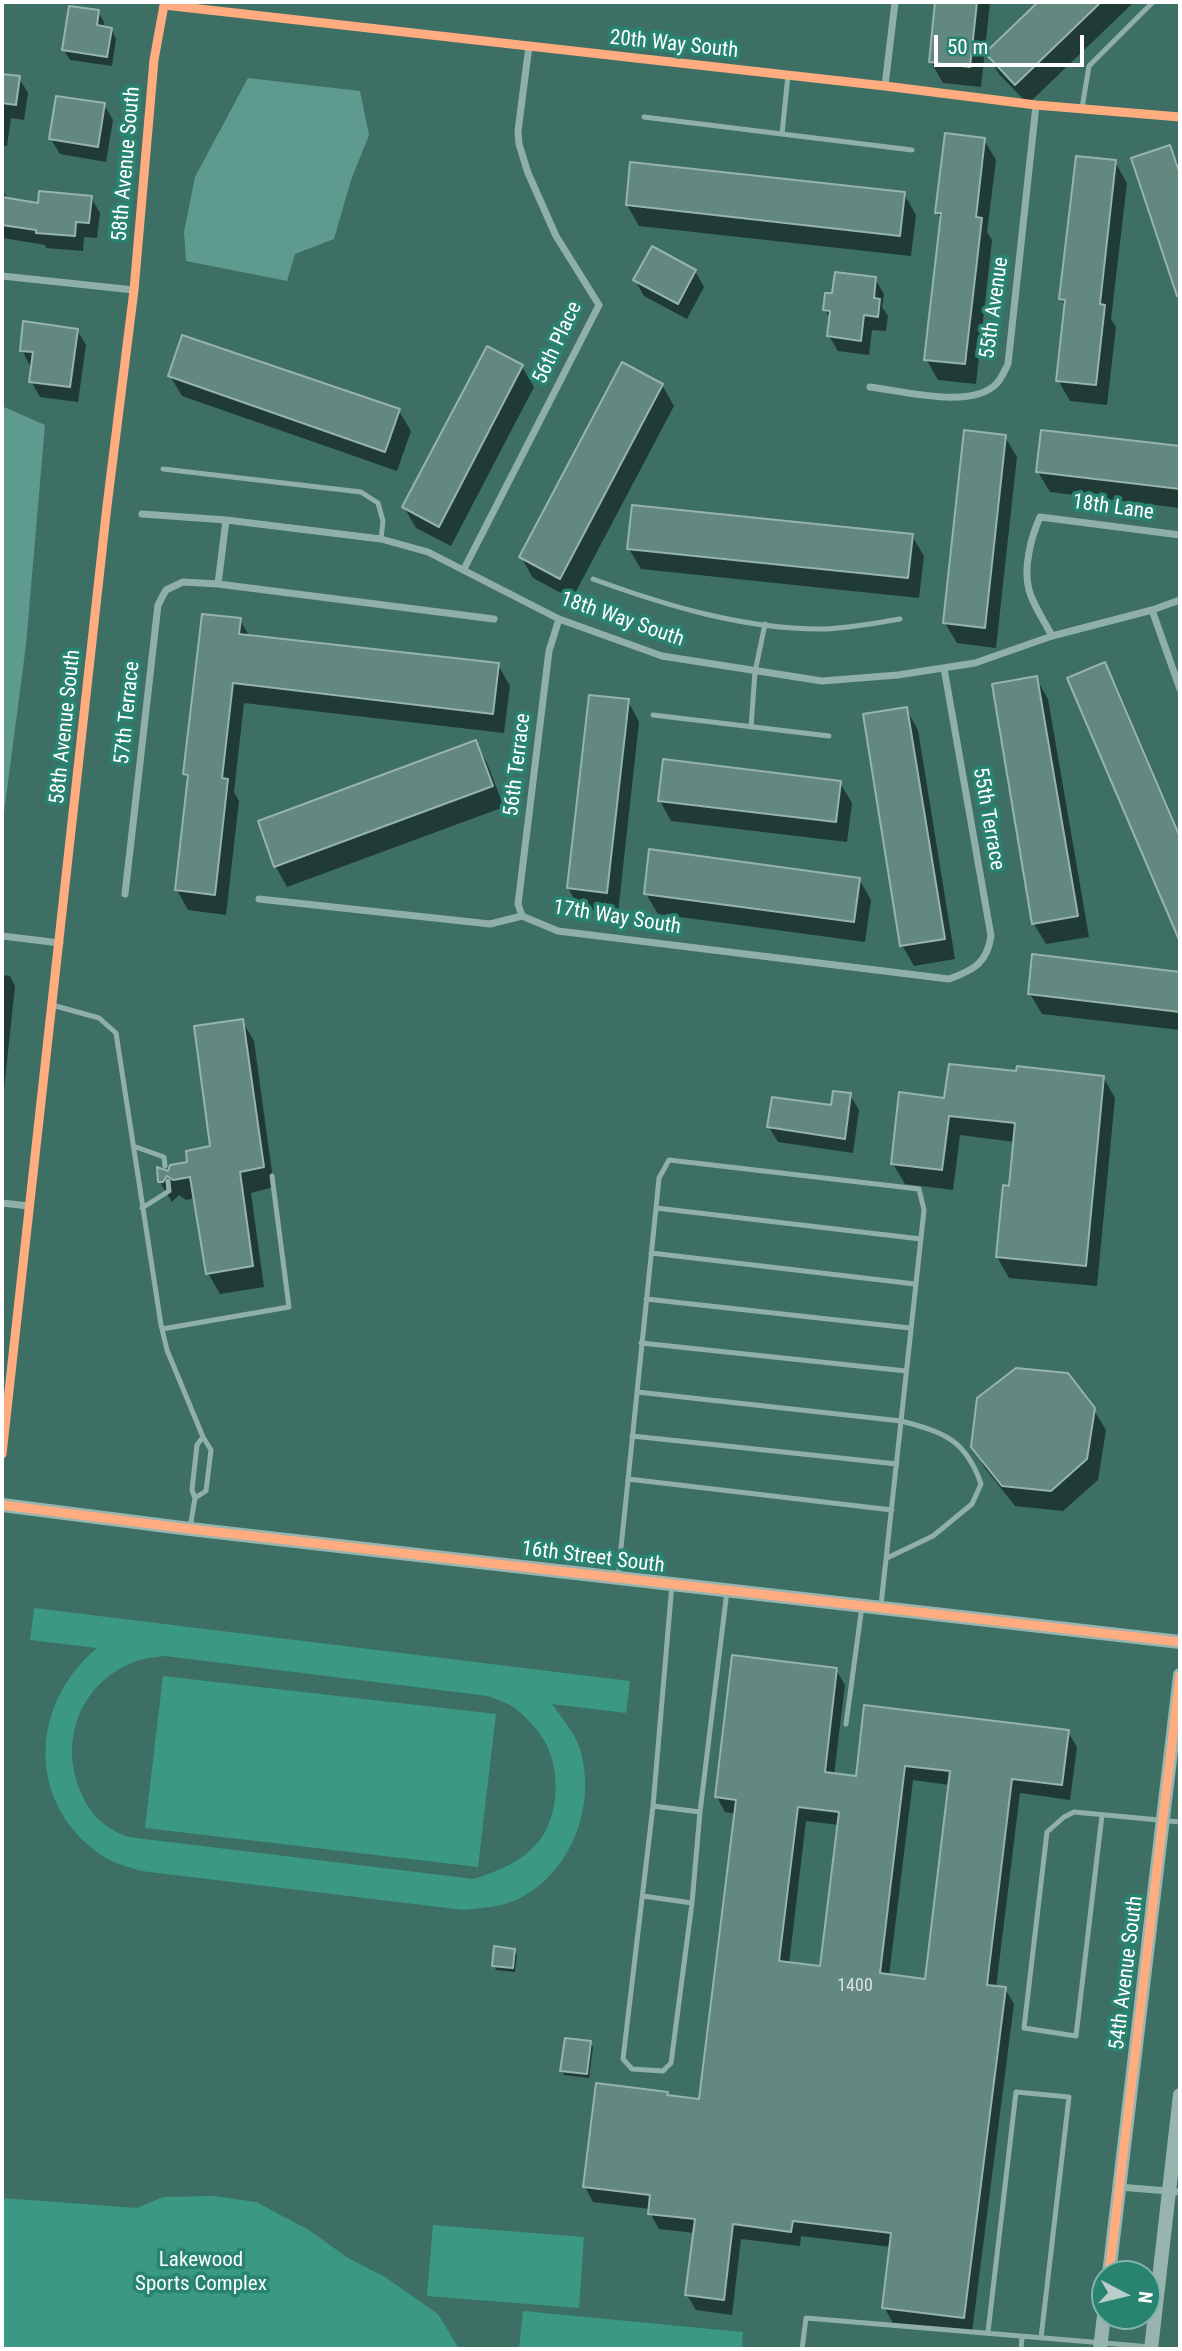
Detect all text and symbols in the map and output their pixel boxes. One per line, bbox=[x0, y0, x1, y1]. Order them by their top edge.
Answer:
scale bar bbox=[937, 21, 1088, 65]
street label: 20th Way South bbox=[609, 26, 739, 64]
text: 50 m bbox=[947, 35, 988, 59]
street label: 58th Avenue South bbox=[108, 86, 146, 242]
street label: 55th Avenue bbox=[975, 256, 1015, 360]
street label: 56th Place bbox=[528, 298, 588, 388]
street label: 18th Lane bbox=[1071, 490, 1155, 526]
street label: 18th Way South bbox=[557, 587, 687, 653]
street label: 58th Avenue South bbox=[45, 649, 87, 805]
street label: 57th Terrace bbox=[110, 660, 146, 766]
street label: 56th Terrace bbox=[499, 712, 537, 818]
street label: 55th Terrace bbox=[967, 766, 1009, 872]
street label: 17th Way South bbox=[551, 895, 683, 941]
street label: 16th Street South bbox=[520, 1537, 666, 1579]
street label: 54th Avenue South bbox=[1105, 1894, 1149, 2052]
house number: 1400 bbox=[837, 1975, 873, 1997]
park label: Lakewood Sports Complex bbox=[135, 2248, 267, 2298]
north arrow bbox=[1091, 2260, 1161, 2330]
text: N bbox=[1133, 2290, 1157, 2305]

